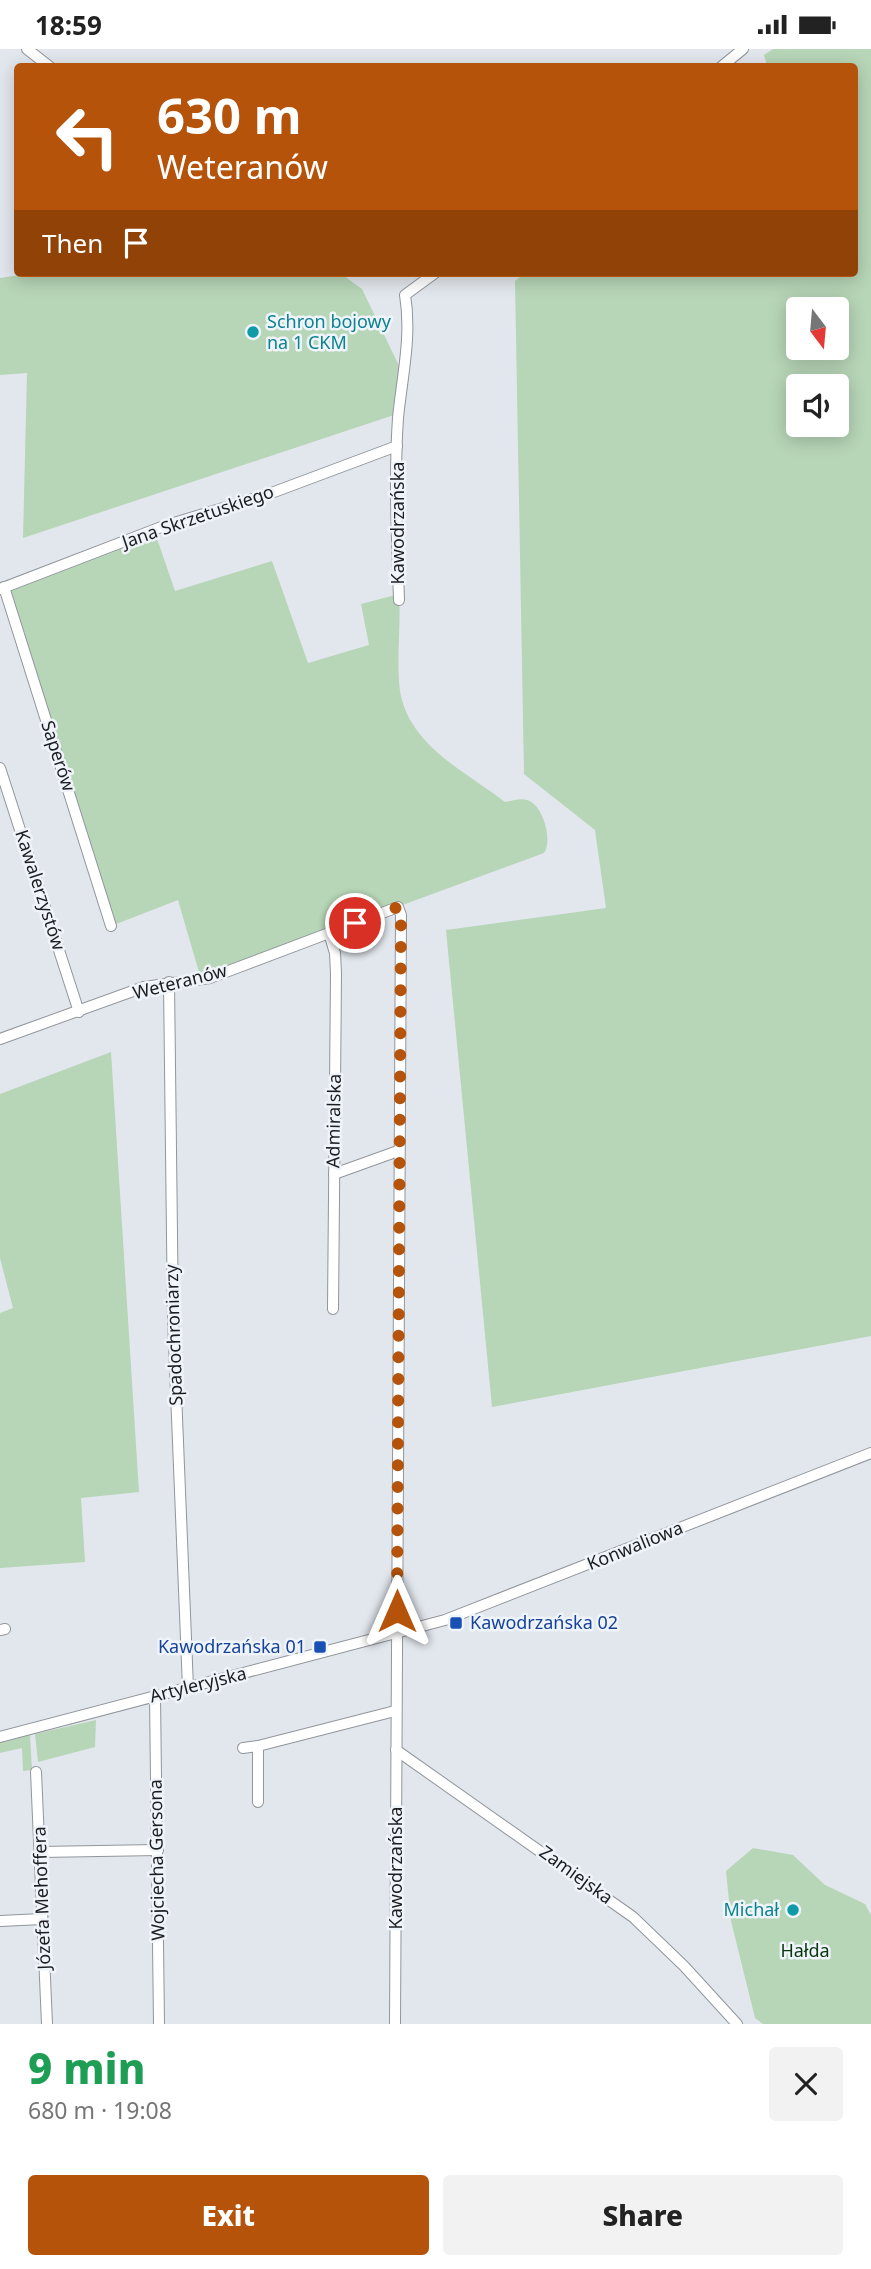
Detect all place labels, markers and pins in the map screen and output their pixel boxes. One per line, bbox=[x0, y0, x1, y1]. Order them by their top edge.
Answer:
place label: Schron bojowy na 1 CKM bbox=[267, 309, 392, 354]
marker: Schron bojowy na 1 CKM bbox=[245, 324, 261, 340]
pin bbox=[325, 893, 385, 953]
place label: Kawodrzańska 02 bbox=[470, 1610, 618, 1634]
marker: Kawodrzańska 02 bbox=[448, 1615, 464, 1631]
place label: Kawodrzańska 01 bbox=[158, 1634, 306, 1658]
marker: Kawodrzańska 01 bbox=[312, 1639, 328, 1655]
place label: Michał bbox=[724, 1897, 779, 1921]
marker: Michał bbox=[785, 1902, 801, 1918]

